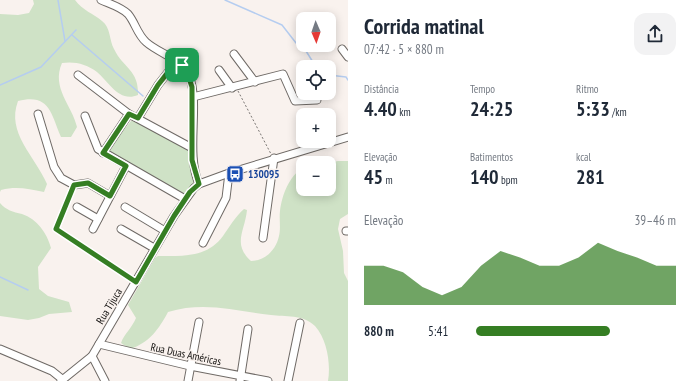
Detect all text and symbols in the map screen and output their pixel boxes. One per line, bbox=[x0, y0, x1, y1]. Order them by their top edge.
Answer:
north arrow bbox=[296, 12, 336, 52]
map controls bbox=[296, 12, 336, 196]
text: Corrida matinal bbox=[364, 12, 484, 40]
button: share bbox=[634, 13, 676, 55]
text: 07:42 · 5 × 880 m bbox=[364, 41, 444, 58]
pin bbox=[165, 48, 199, 82]
icon: arrive bbox=[171, 54, 193, 76]
button: locate bbox=[296, 60, 336, 100]
text: Distância bbox=[364, 82, 399, 96]
text: Tempo bbox=[470, 82, 495, 96]
text: Ritmo bbox=[576, 82, 599, 96]
text: 4.40 bbox=[364, 96, 397, 122]
text: 24:25 bbox=[470, 96, 513, 122]
text: 5:33 bbox=[576, 96, 610, 122]
text: km bbox=[397, 105, 411, 119]
text: /km bbox=[610, 105, 627, 119]
button: + bbox=[296, 108, 336, 148]
text: Elevação bbox=[364, 150, 397, 164]
text: Batimentos bbox=[470, 150, 513, 164]
text: kcal bbox=[576, 150, 591, 164]
button: − bbox=[296, 156, 336, 196]
bus stop icon: 130095 bbox=[225, 164, 245, 184]
text: 45 bbox=[364, 164, 383, 190]
text: 140 bbox=[470, 164, 499, 190]
text: 281 bbox=[576, 164, 605, 190]
place label: 130095 bbox=[248, 167, 280, 181]
text: m bbox=[383, 173, 393, 187]
text: bpm bbox=[499, 173, 518, 187]
text: Elevação bbox=[364, 212, 403, 229]
text: 39–46 m bbox=[634, 212, 676, 229]
street label: Rua Tijuca bbox=[93, 286, 125, 326]
text: 880 m bbox=[364, 323, 394, 340]
text: 5:41 bbox=[428, 323, 448, 340]
street label: Rua Duas Américas bbox=[149, 340, 223, 368]

